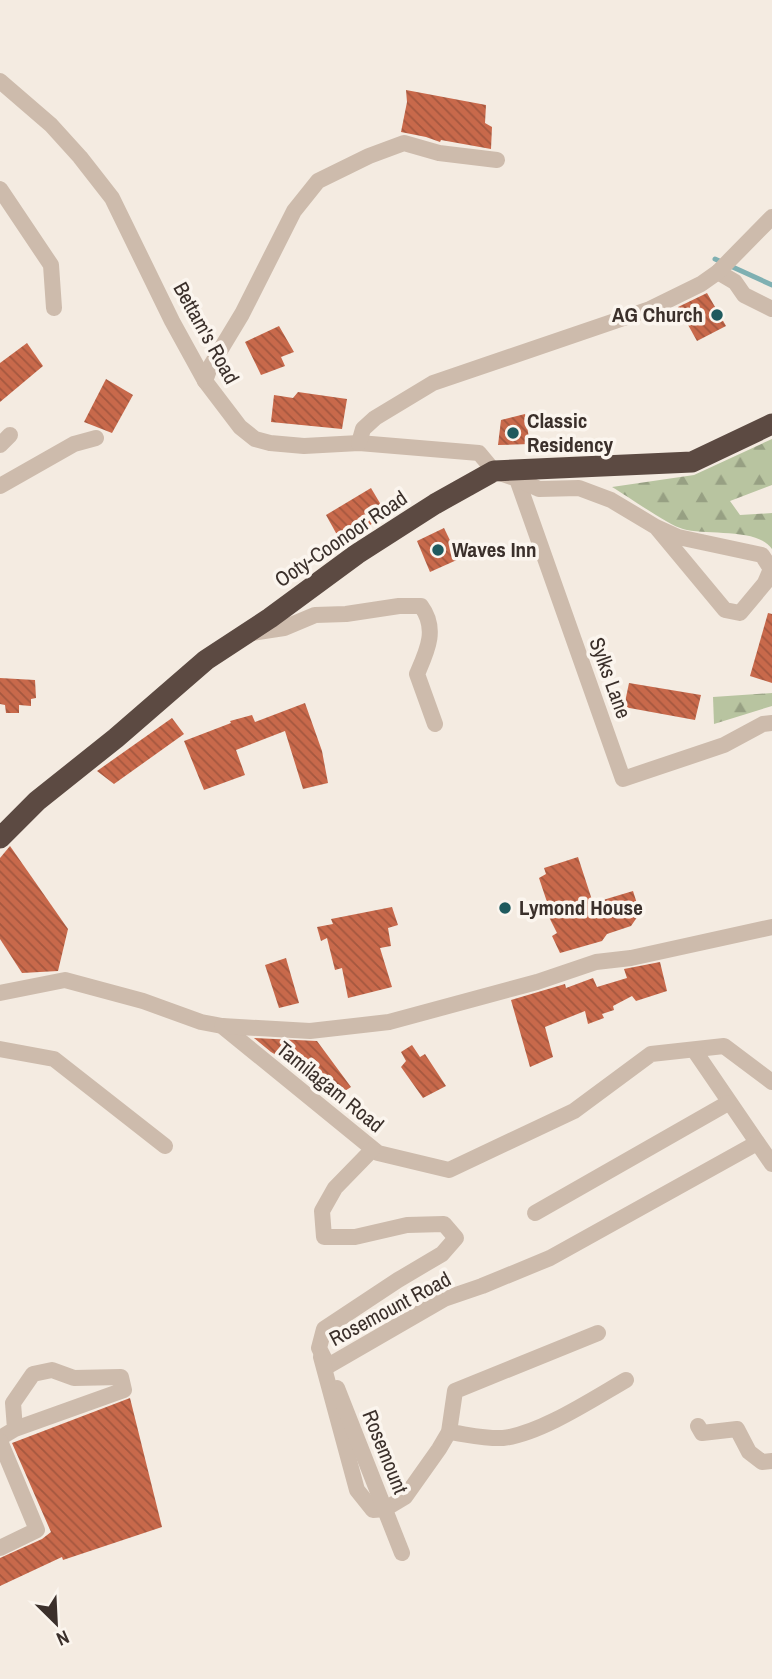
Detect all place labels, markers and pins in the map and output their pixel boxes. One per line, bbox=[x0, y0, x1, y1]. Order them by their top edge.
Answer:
place label: AG Church bbox=[612, 300, 703, 329]
marker: AG Church bbox=[709, 307, 725, 323]
place label: Classic Residency bbox=[527, 406, 614, 459]
marker: Classic Residency bbox=[505, 425, 521, 441]
place label: Waves Inn bbox=[452, 535, 537, 564]
marker: Waves Inn bbox=[430, 542, 446, 558]
place label: Lymond House bbox=[519, 893, 643, 922]
marker: Lymond House bbox=[497, 900, 513, 916]

